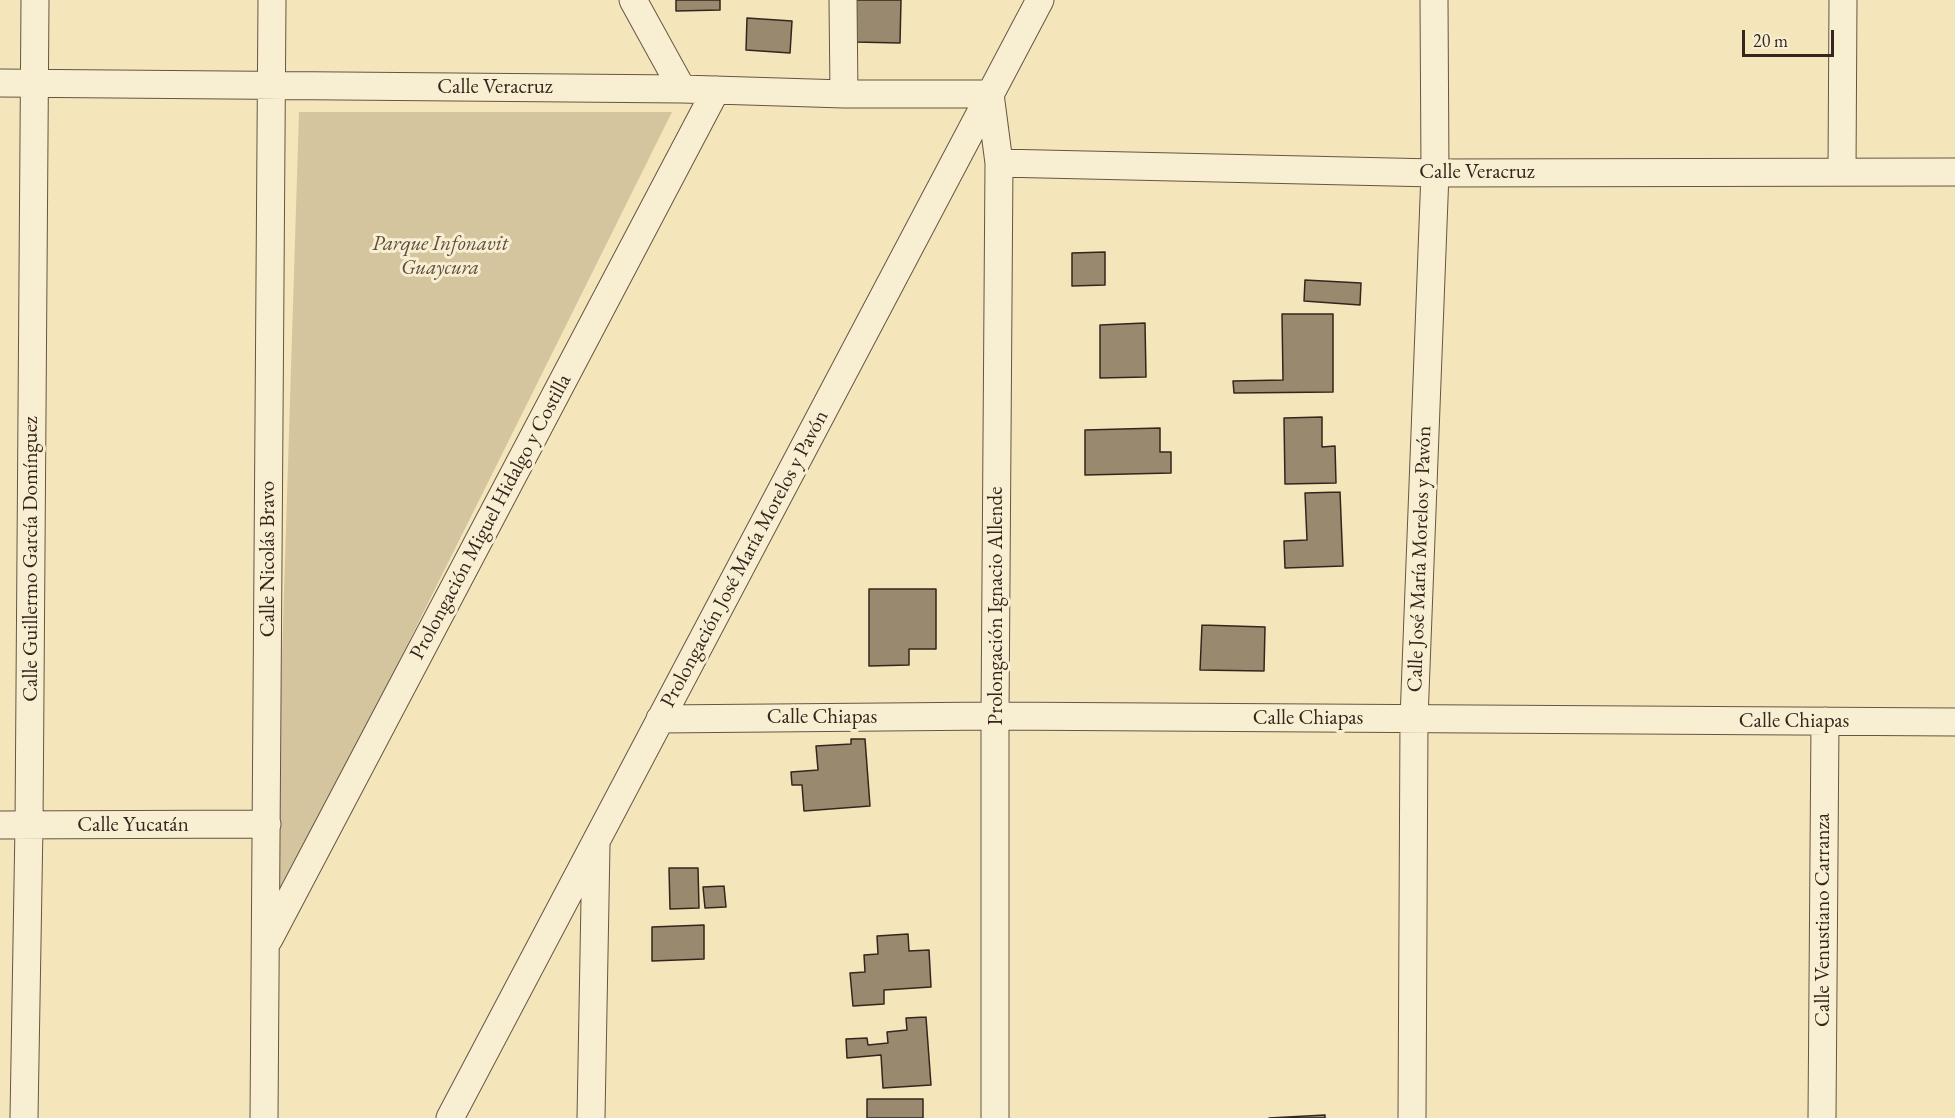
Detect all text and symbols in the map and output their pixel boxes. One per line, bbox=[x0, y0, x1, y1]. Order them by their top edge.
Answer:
scale bar bbox=[1745, 18, 1836, 56]
text: 20 m bbox=[1753, 29, 1788, 52]
street label: Calle Veracruz bbox=[437, 74, 553, 100]
street label: Calle Veracruz bbox=[1419, 159, 1535, 185]
park label: Parque Infonavit Guaycura bbox=[372, 231, 508, 281]
street label: Prolongación Miguel Hidalgo y Costilla bbox=[405, 370, 577, 664]
street label: Prolongación José María Morelos y Pavón bbox=[656, 406, 834, 712]
street label: Calle Guillermo García Domínguez bbox=[18, 416, 44, 702]
street label: Calle José María Morelos y Pavón bbox=[1403, 425, 1437, 693]
street label: Calle Nicolás Bravo bbox=[255, 481, 281, 637]
street label: Prolongación Ignacio Allende bbox=[983, 487, 1009, 725]
street label: Calle Chiapas bbox=[767, 704, 877, 730]
street label: Calle Chiapas bbox=[1253, 705, 1363, 731]
street label: Calle Chiapas bbox=[1739, 708, 1849, 734]
street label: Calle Yucatán bbox=[77, 812, 189, 838]
street label: Calle Venustiano Carranza bbox=[1810, 813, 1836, 1027]

